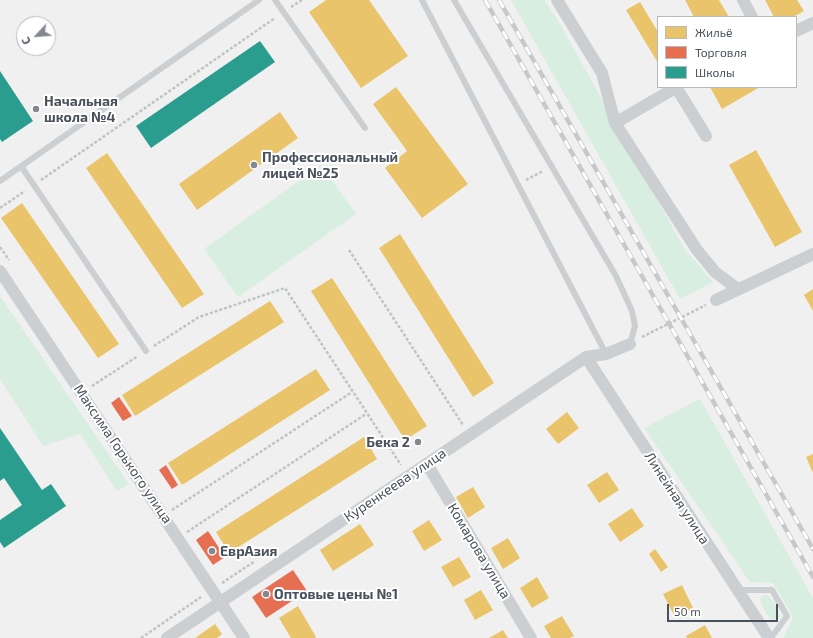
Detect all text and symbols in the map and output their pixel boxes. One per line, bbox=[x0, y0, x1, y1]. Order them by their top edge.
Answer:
north arrow bbox=[16, 16, 56, 56]
legend bbox=[657, 16, 797, 88]
text: Жильё bbox=[695, 25, 732, 39]
text: С bbox=[18, 35, 33, 47]
text: Торговля bbox=[695, 45, 747, 59]
text: Школы bbox=[695, 65, 735, 79]
place label: Начальная школа №4 bbox=[44, 93, 118, 126]
marker: Начальная школа №4 bbox=[31, 104, 41, 114]
place label: Профессиональный лицей №25 bbox=[262, 149, 398, 182]
marker: Профессиональный лицей №25 bbox=[249, 160, 259, 170]
street label: Максима Горького улица bbox=[70, 381, 176, 527]
place label: Бека 2 bbox=[366, 434, 410, 450]
marker: Бека 2 bbox=[413, 437, 423, 447]
street label: Куренкеева улица bbox=[341, 445, 449, 525]
street label: Линейная улица bbox=[641, 449, 713, 547]
street label: Комарова улица bbox=[444, 500, 514, 602]
place label: ЕврАзия bbox=[220, 543, 277, 559]
marker: ЕврАзия bbox=[207, 546, 217, 556]
place label: Оптовые цены №1 bbox=[274, 586, 398, 602]
marker: Оптовые цены №1 bbox=[261, 589, 271, 599]
scale bar bbox=[669, 596, 780, 622]
text: 50 m bbox=[674, 604, 701, 618]

